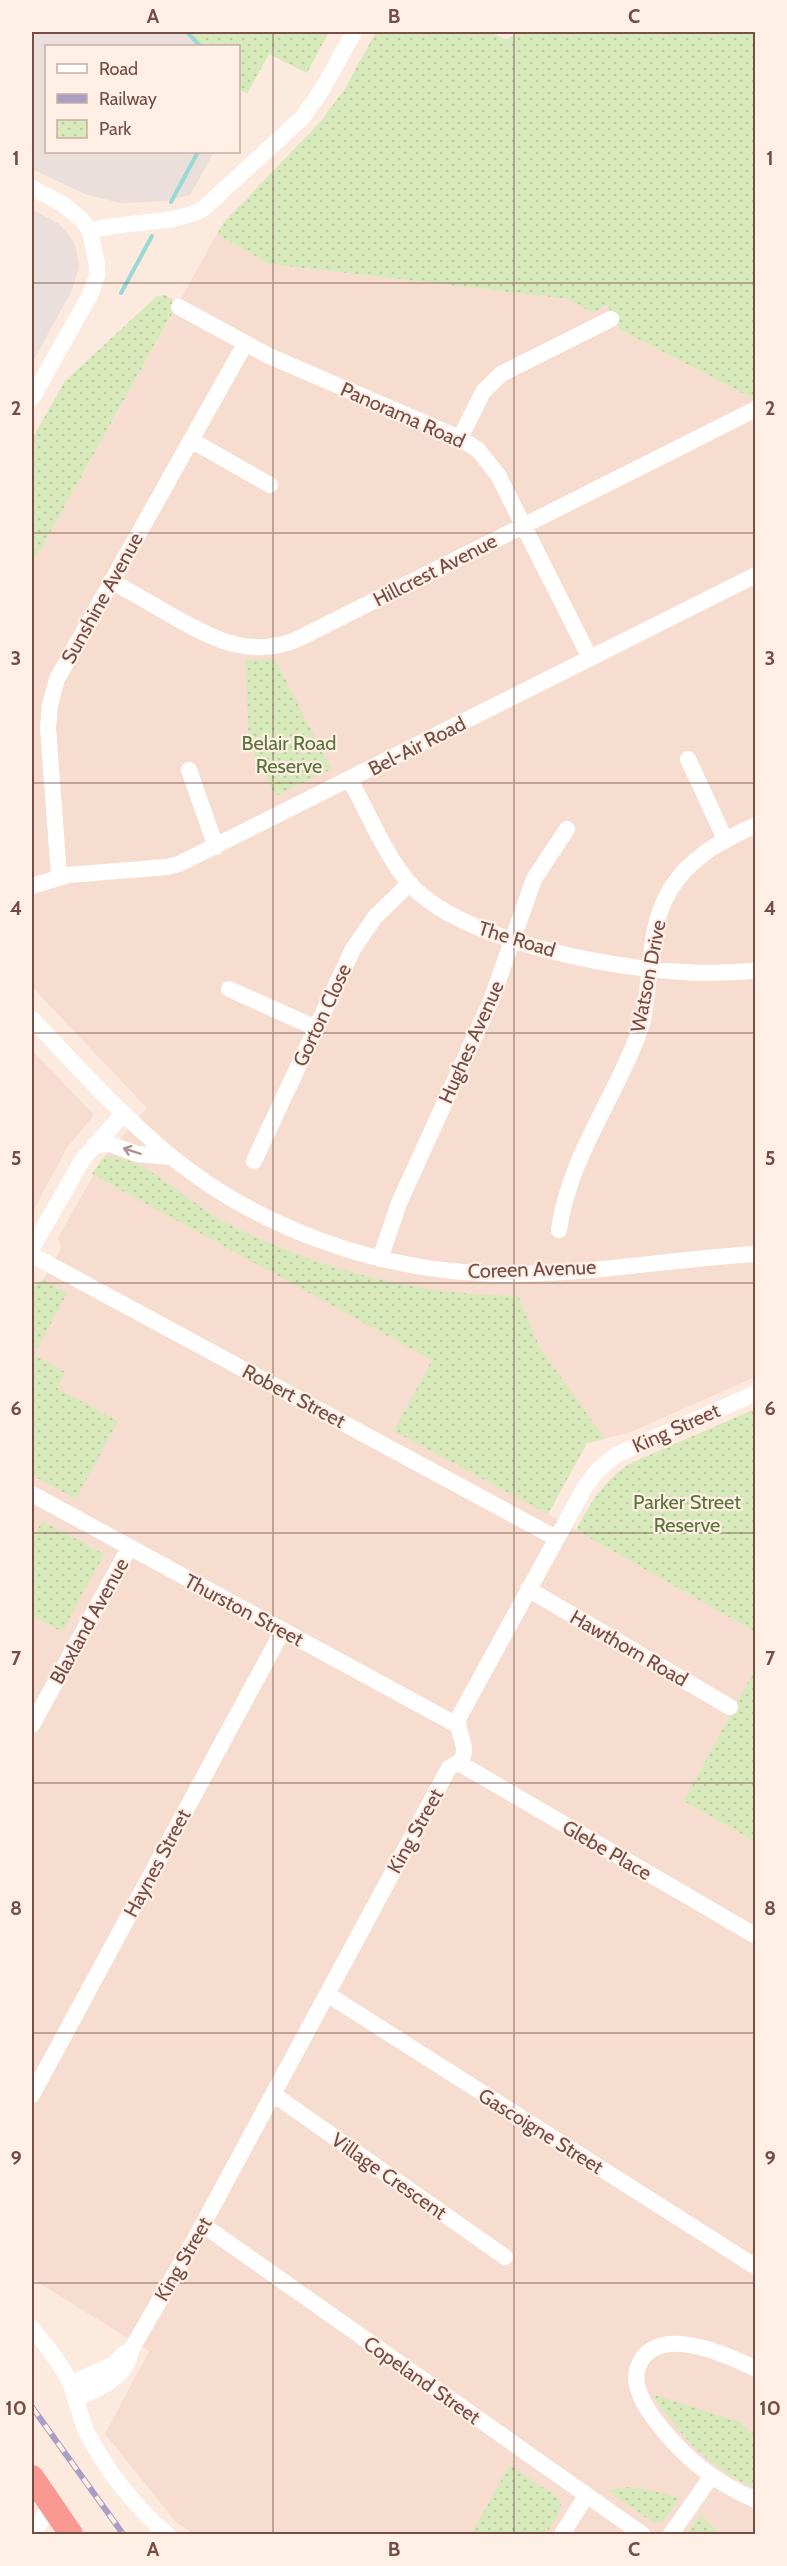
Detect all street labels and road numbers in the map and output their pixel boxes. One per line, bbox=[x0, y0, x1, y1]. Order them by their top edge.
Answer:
street label: Panorama Road bbox=[337, 377, 469, 453]
street label: Sunshine Avenue bbox=[56, 528, 148, 668]
street label: Hillcrest Avenue bbox=[369, 528, 501, 612]
street label: Bel-Air Road bbox=[364, 711, 470, 781]
street label: The Road bbox=[475, 916, 559, 962]
street label: Watson Drive bbox=[625, 918, 671, 1034]
street label: Gorton Close bbox=[288, 960, 356, 1070]
street label: Hughes Avenue bbox=[433, 977, 509, 1107]
street label: Coreen Avenue bbox=[467, 1255, 597, 1283]
street label: Robert Street bbox=[238, 1359, 350, 1433]
street label: King Street bbox=[629, 1398, 724, 1458]
street label: Blaxland Avenue bbox=[45, 1554, 133, 1688]
street label: Thurston Street bbox=[180, 1569, 308, 1652]
street label: Hawthorn Road bbox=[566, 1605, 692, 1691]
street label: King Street bbox=[382, 1784, 448, 1878]
street label: Haynes Street bbox=[119, 1805, 196, 1921]
street label: Glebe Place bbox=[558, 1815, 656, 1885]
street label: Gascoigne Street bbox=[474, 2083, 608, 2179]
street label: Village Crescent bbox=[327, 2128, 451, 2225]
street label: King Street bbox=[149, 2212, 217, 2305]
street label: Copeland Street bbox=[359, 2331, 485, 2429]

